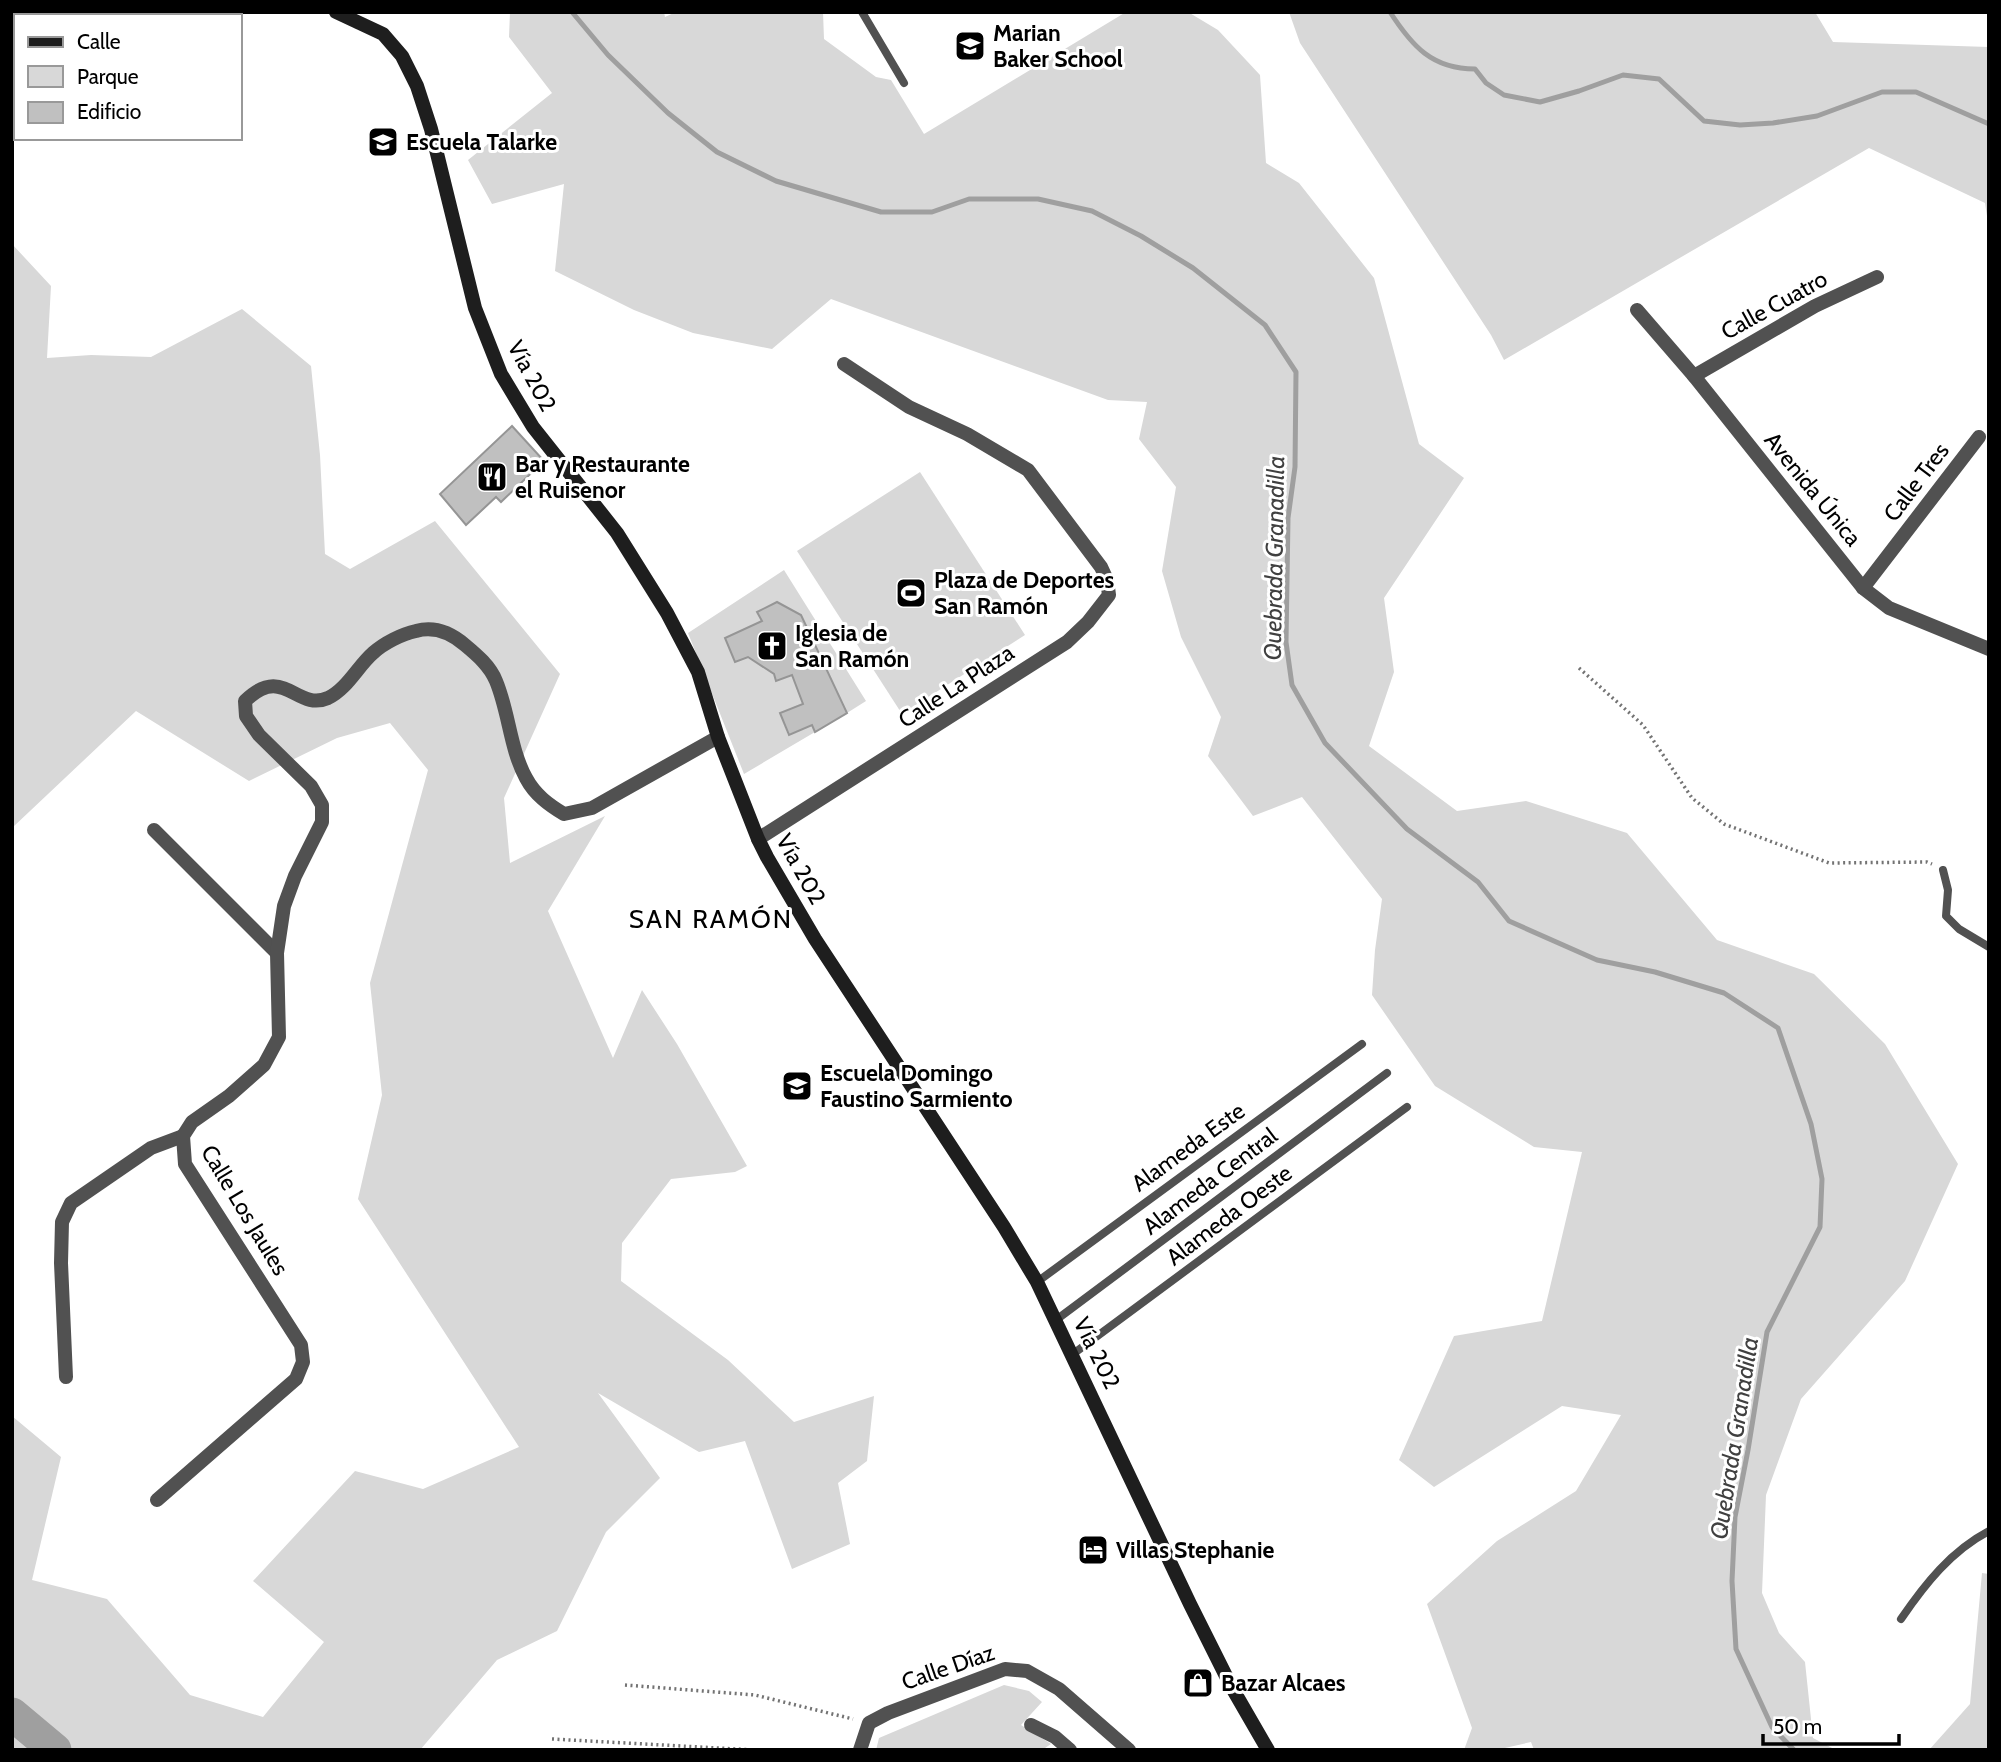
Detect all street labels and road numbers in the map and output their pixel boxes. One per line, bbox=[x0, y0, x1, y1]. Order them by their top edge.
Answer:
street label: Calle Cuatro bbox=[1716, 264, 1832, 346]
street label: Vía 202 bbox=[502, 336, 562, 416]
street label: Avenida Única bbox=[1759, 426, 1868, 552]
street label: Calle Tres bbox=[1877, 437, 1955, 527]
street label: Calle La Plaza bbox=[893, 638, 1019, 734]
street label: Vía 202 bbox=[770, 829, 832, 909]
street label: Alameda Este bbox=[1126, 1096, 1250, 1197]
street label: Alameda Central bbox=[1137, 1121, 1283, 1241]
street label: Calle Los Jaules bbox=[195, 1140, 295, 1280]
street label: Alameda Oeste bbox=[1161, 1159, 1297, 1271]
street label: Vía 202 bbox=[1068, 1313, 1126, 1393]
street label: Calle Díaz bbox=[898, 1638, 998, 1696]

